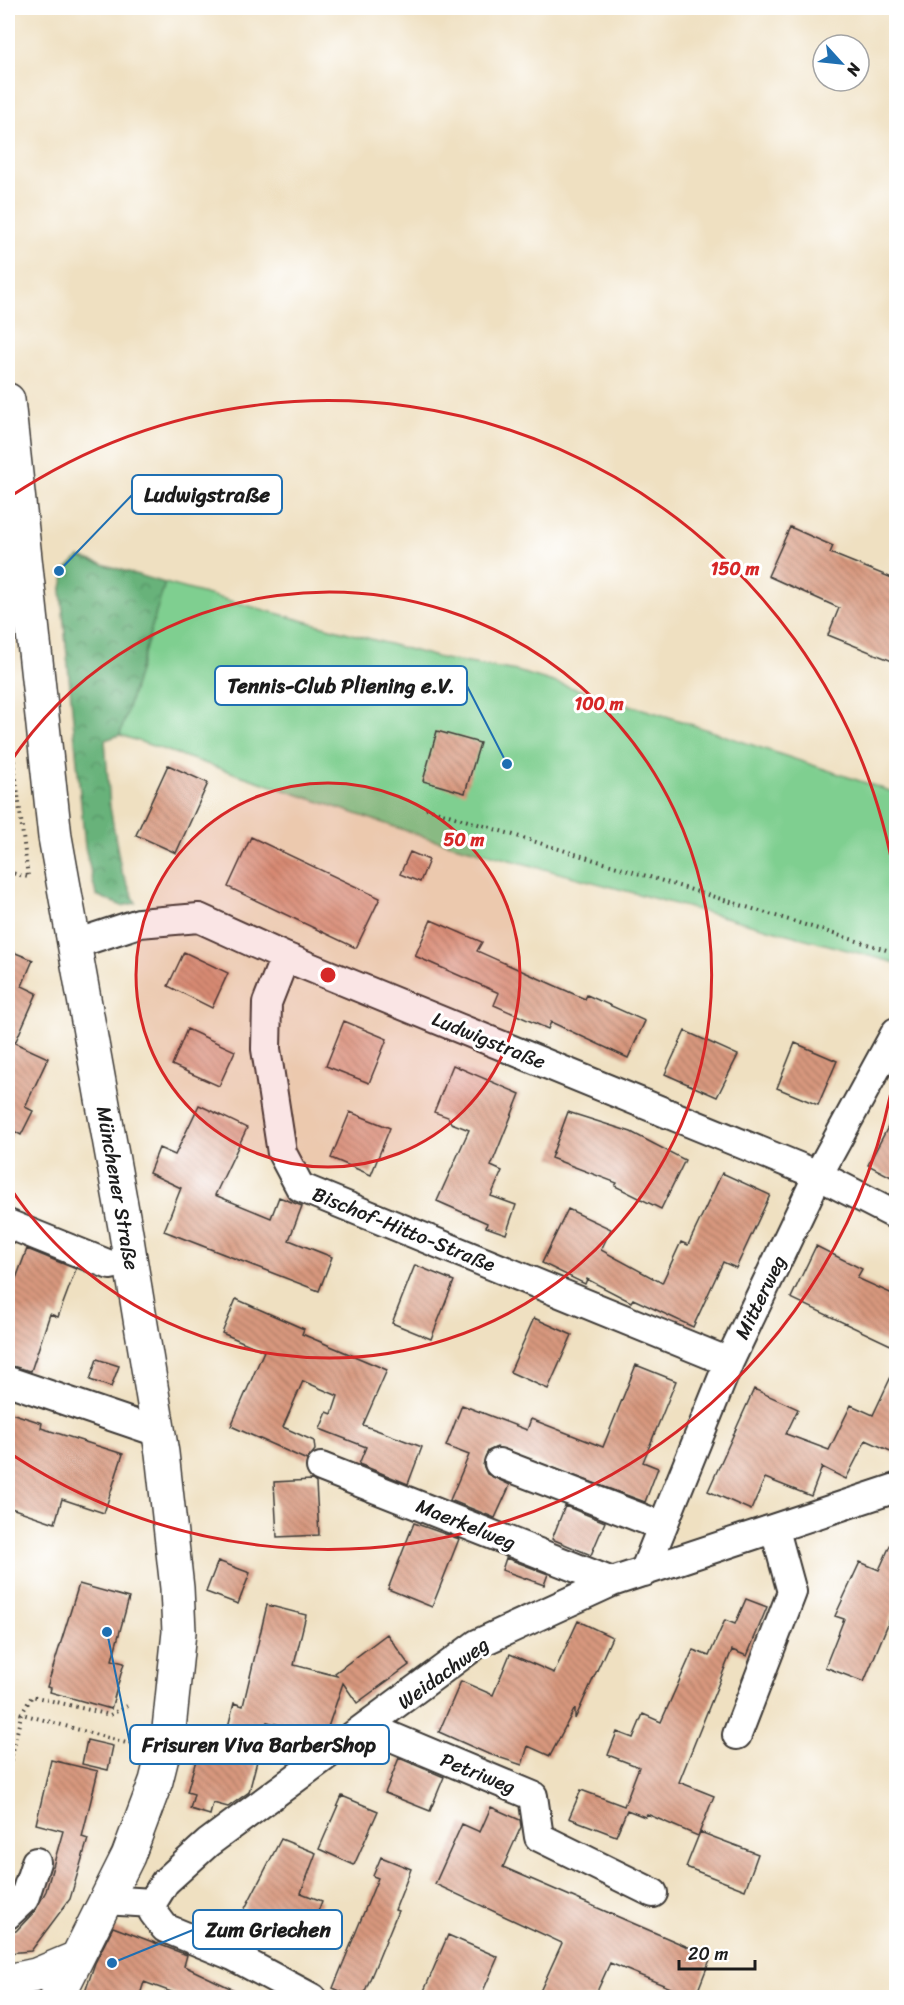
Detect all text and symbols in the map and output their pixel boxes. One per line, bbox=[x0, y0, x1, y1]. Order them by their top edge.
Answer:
north arrow bbox=[811, 33, 871, 93]
text: N bbox=[838, 57, 870, 82]
callout: Ludwigstraße bbox=[132, 475, 282, 514]
text: Ludwigstraße bbox=[144, 476, 270, 514]
text: 150 m bbox=[711, 553, 759, 585]
callout: Tennis-Club Pliening e.V. bbox=[215, 666, 467, 705]
text: Tennis-Club Pliening e.V. bbox=[227, 667, 455, 705]
text: 100 m bbox=[575, 688, 624, 720]
text: 50 m bbox=[444, 824, 485, 856]
centre of rings bbox=[318, 965, 338, 985]
street label: Ludwigstraße bbox=[427, 1002, 551, 1079]
street label: Münchener Straße bbox=[86, 1103, 149, 1273]
street label: Bischof-Hitto-Straße bbox=[307, 1177, 501, 1282]
street label: Mitterweg bbox=[725, 1249, 796, 1346]
street label: Maerkelweg bbox=[411, 1489, 521, 1560]
street label: Weidachweg bbox=[390, 1628, 497, 1719]
callout: Frisuren Viva BarberShop bbox=[130, 1725, 389, 1764]
text: Frisuren Viva BarberShop bbox=[141, 1726, 377, 1764]
street label: Petriweg bbox=[435, 1743, 521, 1804]
callout: Zum Griechen bbox=[193, 1910, 342, 1949]
text: Zum Griechen bbox=[204, 1911, 331, 1949]
scale bar bbox=[679, 1933, 756, 1971]
text: 20 m bbox=[688, 1938, 728, 1970]

